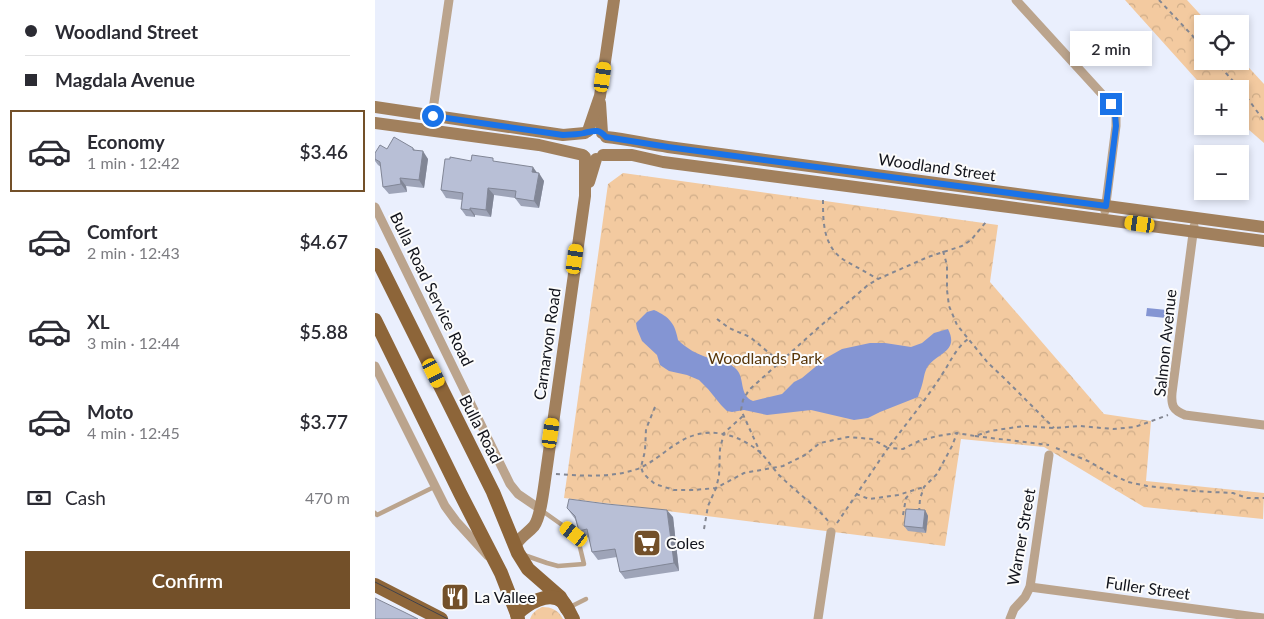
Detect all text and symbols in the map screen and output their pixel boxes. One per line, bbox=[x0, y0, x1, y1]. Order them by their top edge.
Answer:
map controls bbox=[1194, 15, 1249, 200]
button: locate bbox=[1194, 15, 1249, 70]
text: Woodland Street bbox=[55, 20, 198, 43]
callout: 2 min bbox=[1070, 32, 1152, 66]
text: 2 min bbox=[1091, 39, 1131, 58]
car bbox=[593, 61, 612, 93]
text: Magdala Avenue bbox=[55, 68, 195, 91]
button: + bbox=[1194, 80, 1249, 135]
route end bbox=[1100, 93, 1122, 115]
route start bbox=[422, 105, 444, 127]
icon: car bbox=[27, 129, 72, 174]
text: Economy bbox=[87, 130, 165, 153]
text: $3.46 bbox=[299, 140, 348, 163]
button: − bbox=[1194, 145, 1249, 200]
street label: Woodland Street bbox=[877, 149, 997, 184]
text: 1 min · 12:42 bbox=[87, 153, 180, 172]
street label: Bulla Road Service Road bbox=[387, 209, 478, 369]
car bbox=[1124, 214, 1155, 234]
icon: car bbox=[27, 219, 72, 264]
text: Comfort bbox=[87, 220, 158, 243]
text: $4.67 bbox=[299, 230, 348, 253]
text: 2 min · 12:43 bbox=[87, 243, 180, 262]
car bbox=[565, 243, 584, 275]
street label: Carnarvon Road bbox=[529, 287, 564, 401]
street label: Salmon Avenue bbox=[1149, 288, 1180, 398]
icon: car bbox=[27, 309, 72, 354]
text: XL bbox=[87, 310, 110, 333]
text: $5.88 bbox=[299, 320, 348, 343]
text: 3 min · 12:44 bbox=[87, 333, 180, 352]
park label: Woodlands Park bbox=[708, 348, 823, 367]
car bbox=[420, 356, 447, 390]
street label: Bulla Road bbox=[456, 391, 507, 466]
icon: car bbox=[27, 399, 72, 444]
text: Moto bbox=[87, 400, 133, 423]
text: $3.77 bbox=[299, 410, 348, 433]
car bbox=[541, 417, 560, 449]
text: 4 min · 12:45 bbox=[87, 423, 180, 442]
icon: cash bbox=[25, 484, 53, 512]
text: Cash bbox=[65, 486, 106, 509]
street label: Warner Street bbox=[1003, 486, 1038, 587]
text: 470 m bbox=[305, 488, 350, 507]
car bbox=[557, 519, 590, 549]
supermarket icon: Coles bbox=[632, 528, 662, 558]
place label: Coles bbox=[666, 533, 705, 552]
button: Confirm bbox=[25, 551, 350, 609]
street label: Fuller Street bbox=[1105, 572, 1192, 603]
restaurant icon: La Vallee bbox=[440, 582, 470, 612]
place label: La Vallee bbox=[474, 587, 536, 606]

